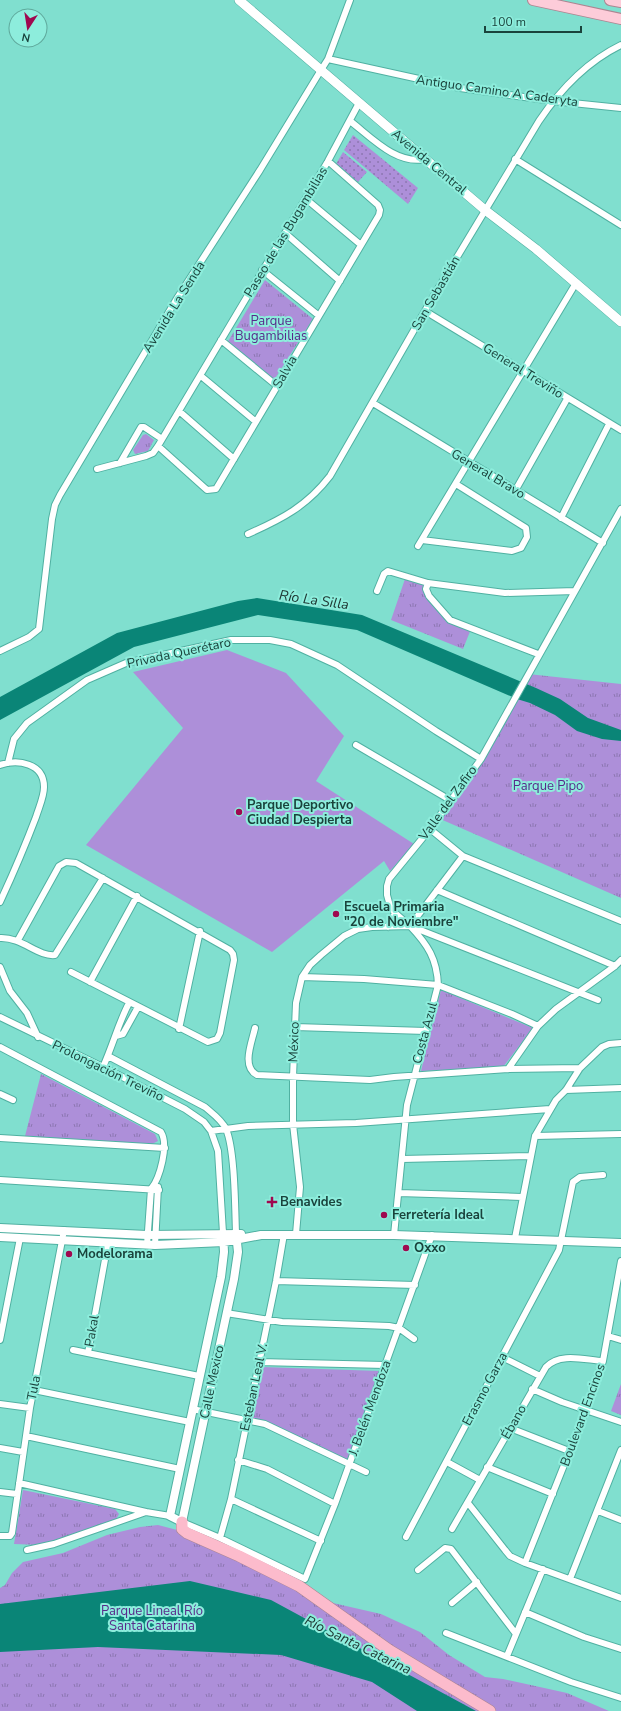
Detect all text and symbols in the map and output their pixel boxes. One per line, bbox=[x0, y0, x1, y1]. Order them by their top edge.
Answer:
north arrow bbox=[8, 8, 48, 48]
scale bar bbox=[485, 8, 581, 34]
text: 100 m bbox=[491, 14, 526, 30]
text: N bbox=[20, 29, 32, 45]
street label: Antiguo Camino A Caderyta bbox=[415, 71, 579, 111]
street label: Avenida Central bbox=[387, 125, 471, 199]
street label: Paseo de las Bugambilias bbox=[240, 163, 332, 301]
street label: San Sebastián bbox=[407, 253, 465, 333]
street label: Avenida La Senda bbox=[139, 258, 209, 356]
park label: Parque Bugambilias bbox=[235, 312, 307, 345]
street label: General Treviño bbox=[479, 339, 567, 403]
street label: Salvia bbox=[268, 352, 302, 392]
street label: General Bravo bbox=[448, 445, 528, 503]
water label: Río La Silla bbox=[278, 586, 350, 614]
street label: Privada Querétaro bbox=[125, 633, 233, 673]
street label: Valle del Zafiro bbox=[414, 762, 481, 845]
park label: Parque Pipo bbox=[513, 777, 583, 795]
place label: Parque Deportivo Ciudad Despierta bbox=[247, 796, 353, 829]
marker: Parque Deportivo Ciudad Despierta bbox=[234, 807, 244, 817]
place label: Escuela Primaria "20 de Noviembre" bbox=[344, 898, 459, 931]
marker: Escuela Primaria "20 de Noviembre" bbox=[331, 909, 341, 919]
street label: Costa Azul bbox=[408, 1000, 442, 1066]
street label: México bbox=[284, 1021, 304, 1063]
street label: Prolongación Treviño bbox=[49, 1036, 167, 1106]
place label: Benavides bbox=[280, 1193, 342, 1211]
marker: Benavides bbox=[267, 1197, 277, 1207]
place label: Ferretería Ideal bbox=[392, 1206, 485, 1224]
marker: Ferretería Ideal bbox=[379, 1210, 389, 1220]
place label: Oxxo bbox=[414, 1239, 446, 1257]
marker: Oxxo bbox=[401, 1243, 411, 1253]
place label: Modelorama bbox=[77, 1245, 153, 1263]
marker: Modelorama bbox=[64, 1249, 74, 1259]
street label: Pakal bbox=[80, 1314, 104, 1348]
street label: Esteban Leal V. bbox=[236, 1341, 272, 1433]
street label: Calle Mexico bbox=[195, 1344, 229, 1420]
street label: Erasmo Garza bbox=[458, 1349, 512, 1429]
street label: J. Belén Mendoza bbox=[344, 1358, 396, 1459]
street label: Boulevard Encinos bbox=[556, 1361, 610, 1469]
street label: Tula bbox=[23, 1374, 45, 1402]
street label: Ébano bbox=[496, 1401, 531, 1442]
park label: Parque Lineal Río Santa Catarina bbox=[101, 1602, 203, 1635]
water label: Río Santa Catarina bbox=[301, 1611, 415, 1679]

